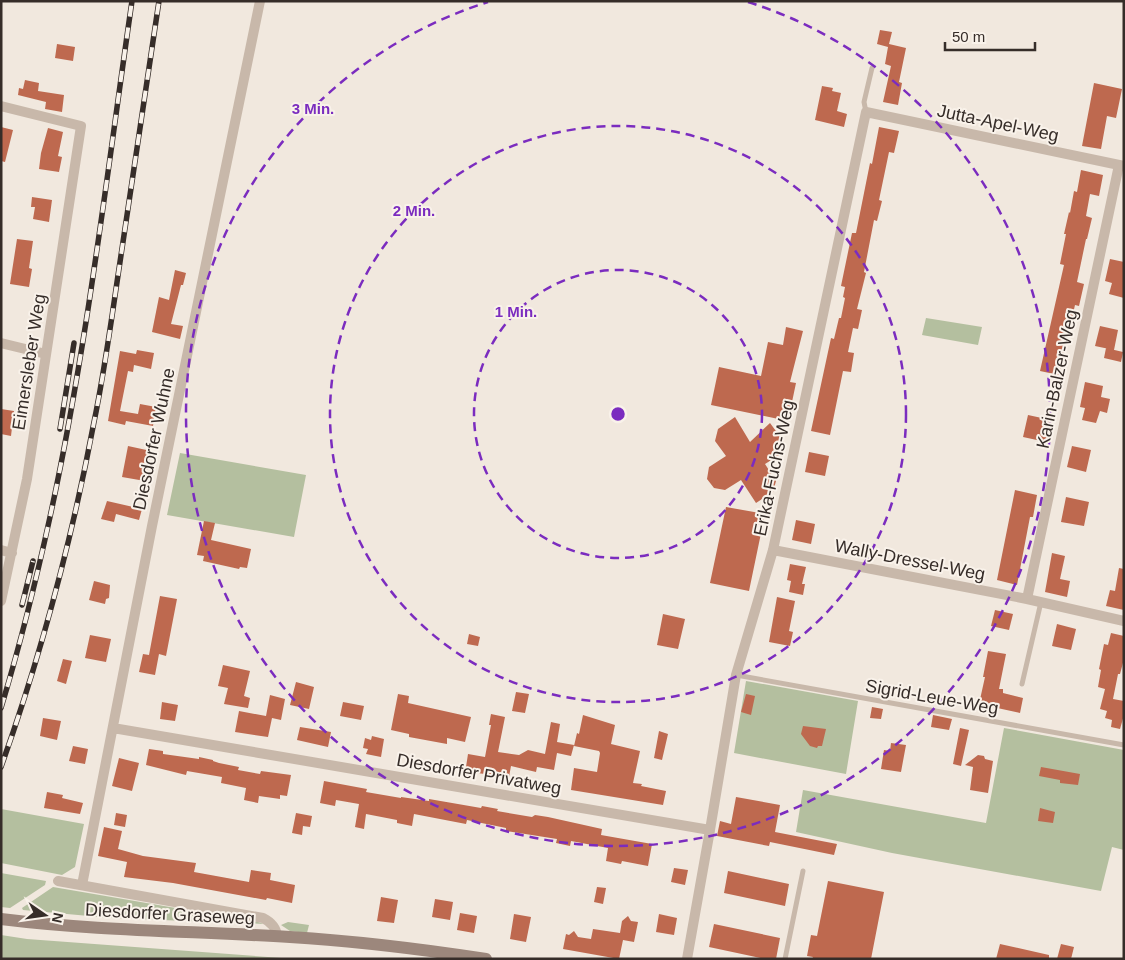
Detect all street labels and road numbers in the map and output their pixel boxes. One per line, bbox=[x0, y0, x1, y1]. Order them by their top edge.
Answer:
street label: Jutta-Apel-Weg bbox=[935, 100, 1061, 146]
street label: Eimersleber Weg bbox=[8, 292, 50, 432]
street label: Karin-Balzer-Weg bbox=[1032, 308, 1082, 450]
street label: Diesdorfer Wuhne bbox=[129, 366, 179, 512]
street label: Erika-Fuchs-Weg bbox=[750, 398, 798, 538]
street label: Wally-Dressel-Weg bbox=[833, 536, 987, 584]
street label: Sigrid-Leue-Weg bbox=[864, 675, 1000, 719]
street label: Diesdorfer Privatweg bbox=[395, 750, 563, 798]
street label: Diesdorfer Graseweg bbox=[85, 900, 255, 928]

